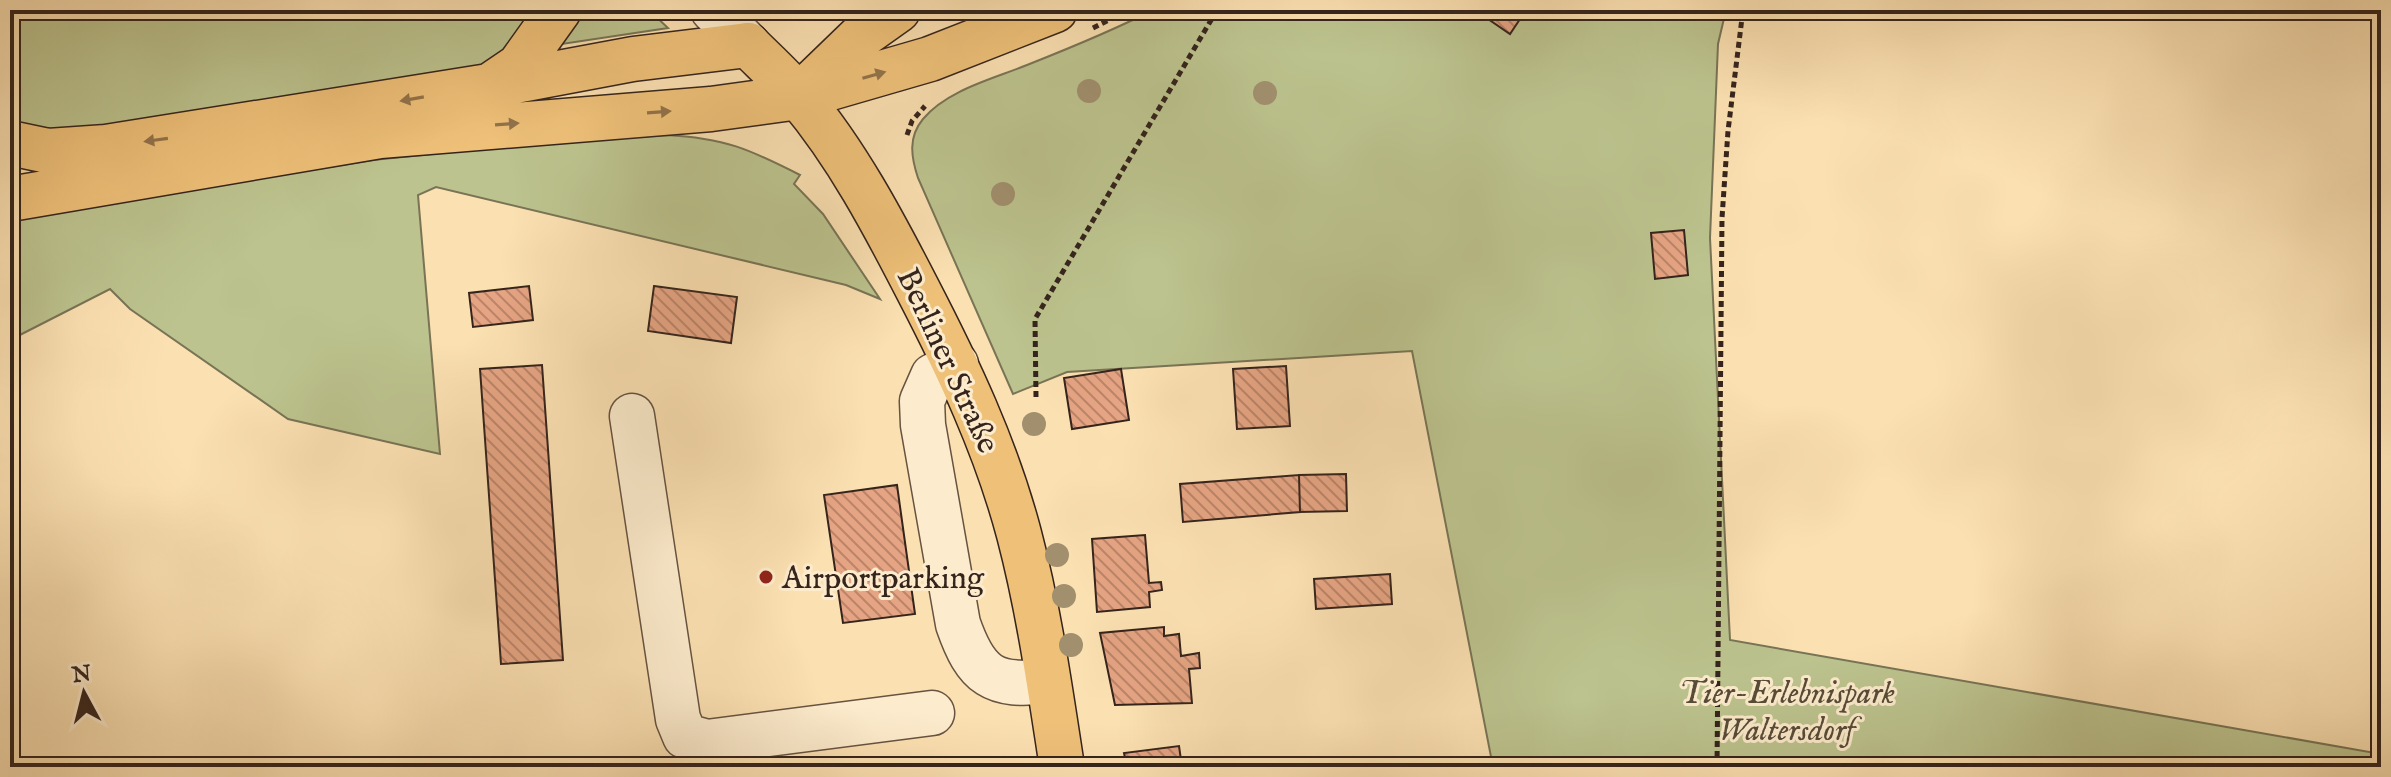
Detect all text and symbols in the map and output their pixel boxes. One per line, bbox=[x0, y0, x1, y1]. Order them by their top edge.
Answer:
one-way arrow bbox=[862, 68, 886, 81]
one-way arrow bbox=[400, 93, 425, 106]
one-way arrow bbox=[647, 105, 672, 118]
one-way arrow bbox=[495, 117, 520, 130]
one-way arrow bbox=[143, 134, 168, 147]
street label: Berliner Straße bbox=[886, 262, 1007, 460]
place label: Airportparking bbox=[781, 559, 985, 600]
marker: Airportparking bbox=[757, 568, 775, 586]
north arrow bbox=[44, 653, 124, 733]
text: N bbox=[70, 660, 93, 690]
park label: Tier-Erlebnispark Waltersdorf bbox=[1679, 674, 1895, 752]

